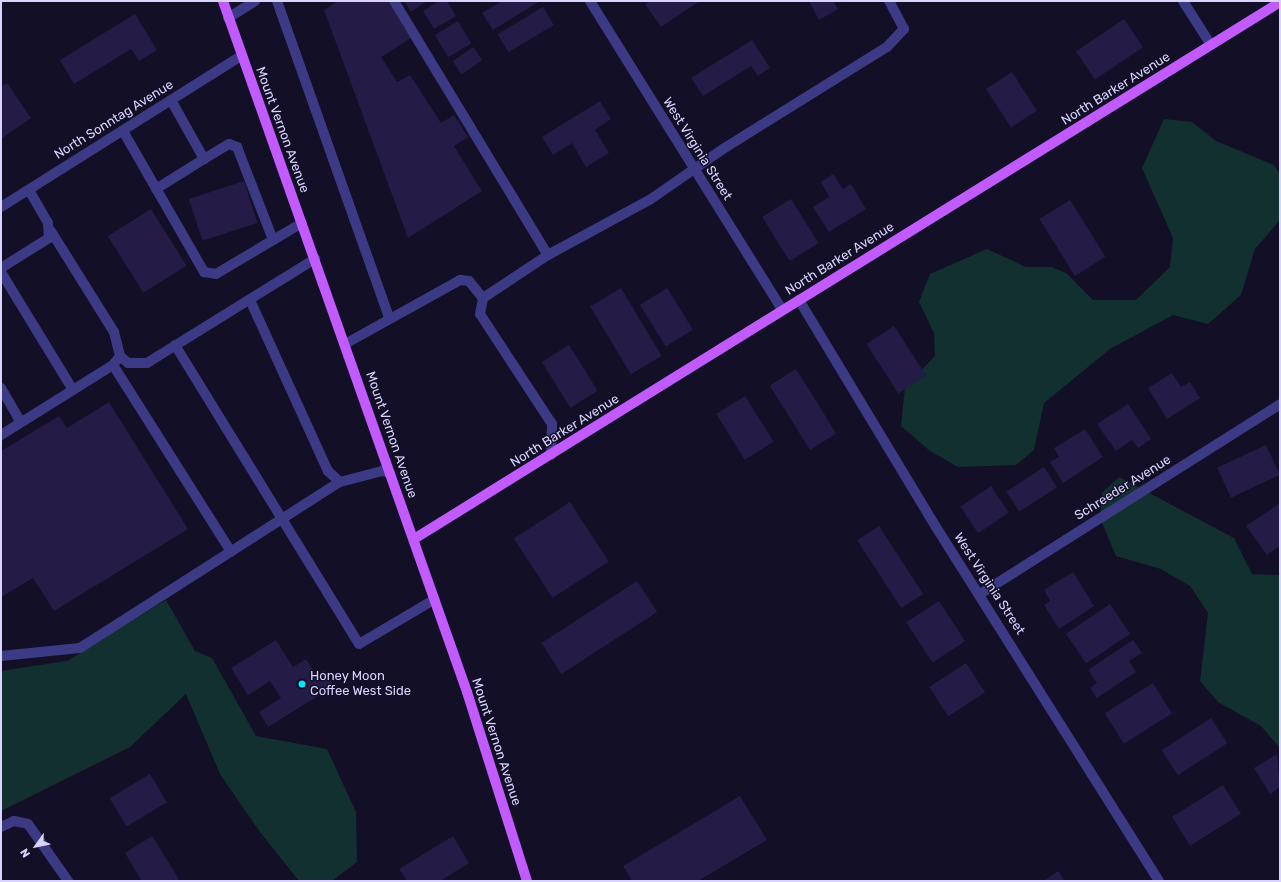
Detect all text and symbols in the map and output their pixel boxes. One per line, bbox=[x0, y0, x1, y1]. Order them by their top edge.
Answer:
street label: North Barker Avenue bbox=[1059, 49, 1173, 129]
street label: Mount Vernon Avenue bbox=[252, 65, 312, 195]
street label: North Sonntag Avenue bbox=[52, 77, 176, 163]
street label: West Virginia Street bbox=[659, 95, 735, 203]
street label: North Barker Avenue bbox=[783, 219, 897, 299]
street label: Mount Vernon Avenue bbox=[362, 369, 420, 501]
street label: North Barker Avenue bbox=[508, 391, 622, 471]
street label: Schreeder Avenue bbox=[1072, 452, 1174, 524]
street label: West Virginia Street bbox=[950, 530, 1028, 638]
place label: Honey Moon Coffee West Side bbox=[310, 669, 411, 700]
street label: Mount Vernon Avenue bbox=[468, 676, 524, 808]
marker: Honey Moon Coffee West Side bbox=[297, 679, 307, 689]
north arrow bbox=[16, 826, 56, 866]
text: N bbox=[18, 846, 33, 860]

